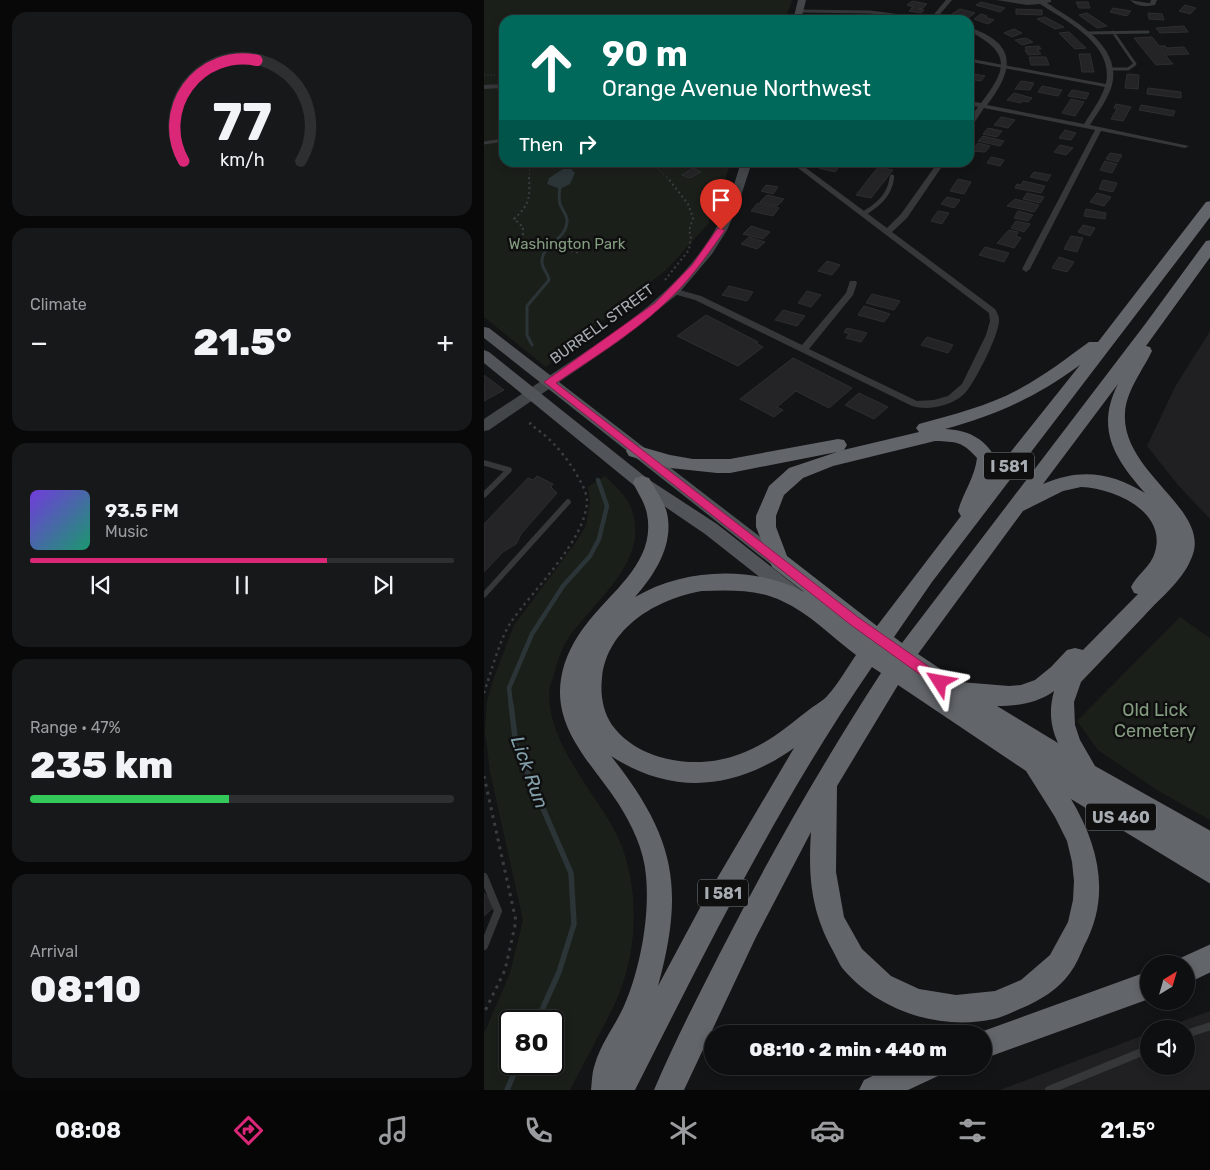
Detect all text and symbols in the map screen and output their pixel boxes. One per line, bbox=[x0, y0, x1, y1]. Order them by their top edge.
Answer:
text: 90 m bbox=[602, 33, 688, 75]
icon: ahead bbox=[519, 35, 584, 100]
text: Orange Avenue Northwest bbox=[602, 75, 871, 102]
text: 77 bbox=[212, 91, 272, 153]
icon: right bbox=[573, 130, 601, 158]
text: Then bbox=[519, 133, 563, 156]
text: km/h bbox=[220, 149, 264, 170]
pin bbox=[700, 179, 742, 230]
icon: arrive bbox=[707, 186, 735, 214]
park label: Washington Park bbox=[509, 235, 626, 253]
street label: BURRELL STREET bbox=[547, 280, 658, 368]
text: Climate bbox=[30, 295, 87, 314]
text: 21.5° bbox=[193, 319, 292, 365]
text: − bbox=[30, 326, 48, 359]
text: + bbox=[437, 326, 454, 359]
road number: I 581 bbox=[984, 452, 1034, 480]
text: 93.5 FM bbox=[105, 499, 179, 522]
text: Music bbox=[105, 522, 148, 541]
icon: previous bbox=[87, 571, 115, 599]
icon: pause bbox=[228, 571, 256, 599]
icon: next bbox=[369, 571, 397, 599]
position arrow bbox=[913, 655, 965, 707]
park label: Old Lick Cemetery bbox=[1114, 699, 1196, 742]
text: Range · 47% bbox=[30, 718, 121, 737]
water label: Lick Run bbox=[506, 733, 553, 812]
text: 235 km bbox=[30, 742, 173, 788]
road number: US 460 bbox=[1086, 804, 1156, 830]
road number: I 581 bbox=[698, 880, 748, 906]
text: Arrival bbox=[30, 942, 78, 961]
north arrow bbox=[1140, 955, 1195, 1010]
map controls bbox=[1140, 955, 1195, 1075]
text: 08:10 bbox=[30, 966, 141, 1012]
speed limit sign: 80 bbox=[499, 1010, 564, 1075]
button: sound bbox=[1140, 1020, 1195, 1075]
text: 08:10 · 2 min · 440 m bbox=[749, 1038, 947, 1061]
icon: directions bbox=[231, 1113, 266, 1148]
icon: music bbox=[376, 1113, 411, 1148]
icon: phone bbox=[521, 1113, 556, 1148]
icon: climate bbox=[666, 1113, 701, 1148]
icon: car bbox=[810, 1113, 845, 1148]
icon: filters bbox=[955, 1113, 990, 1148]
text: 08:08 bbox=[55, 1117, 121, 1144]
text: 21.5° bbox=[1100, 1117, 1155, 1144]

